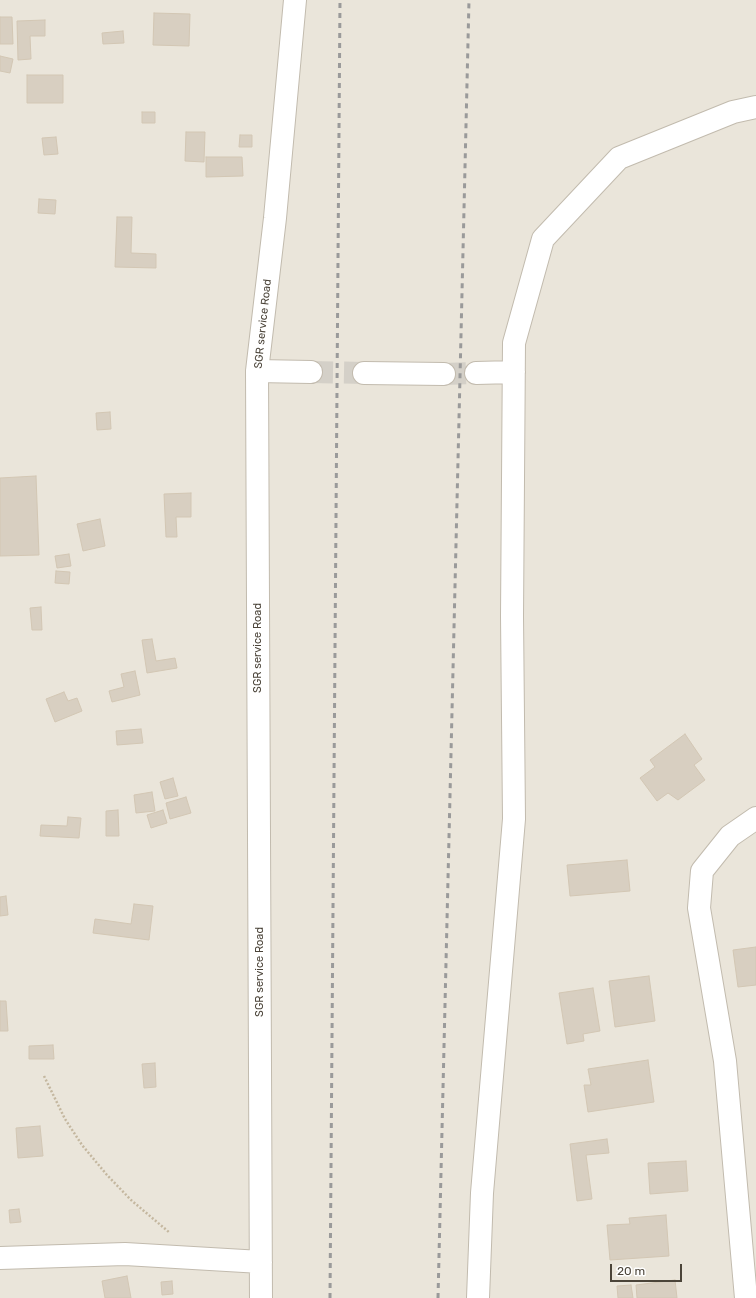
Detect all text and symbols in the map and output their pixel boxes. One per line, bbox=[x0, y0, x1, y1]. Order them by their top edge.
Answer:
street label: SGR service Road bbox=[252, 279, 274, 369]
street label: SGR service Road bbox=[251, 603, 265, 693]
street label: SGR service Road bbox=[253, 927, 267, 1017]
scale bar bbox=[612, 1256, 684, 1282]
text: 20 m bbox=[617, 1264, 645, 1278]

